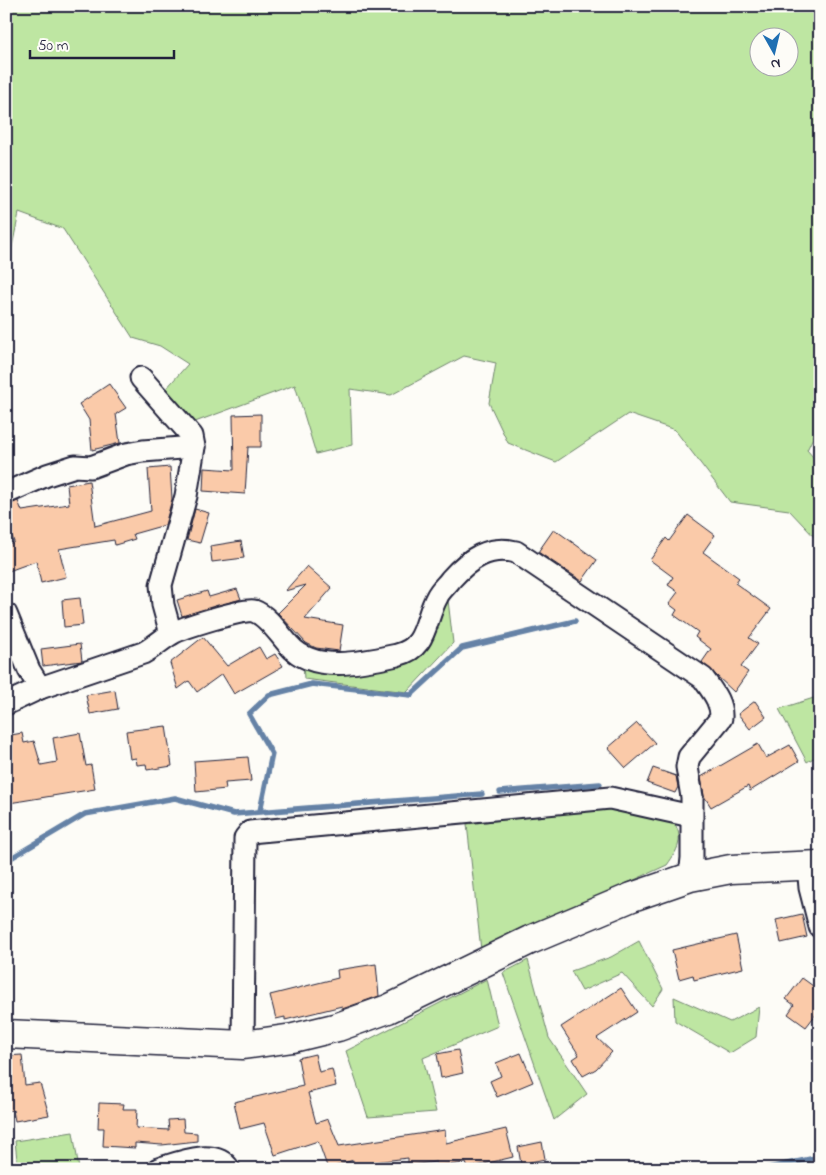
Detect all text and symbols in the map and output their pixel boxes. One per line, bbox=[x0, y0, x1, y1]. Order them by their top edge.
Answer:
scale bar bbox=[30, 28, 174, 60]
north arrow bbox=[748, 28, 798, 78]
text: 50 m bbox=[38, 35, 69, 57]
text: N bbox=[769, 52, 782, 74]

